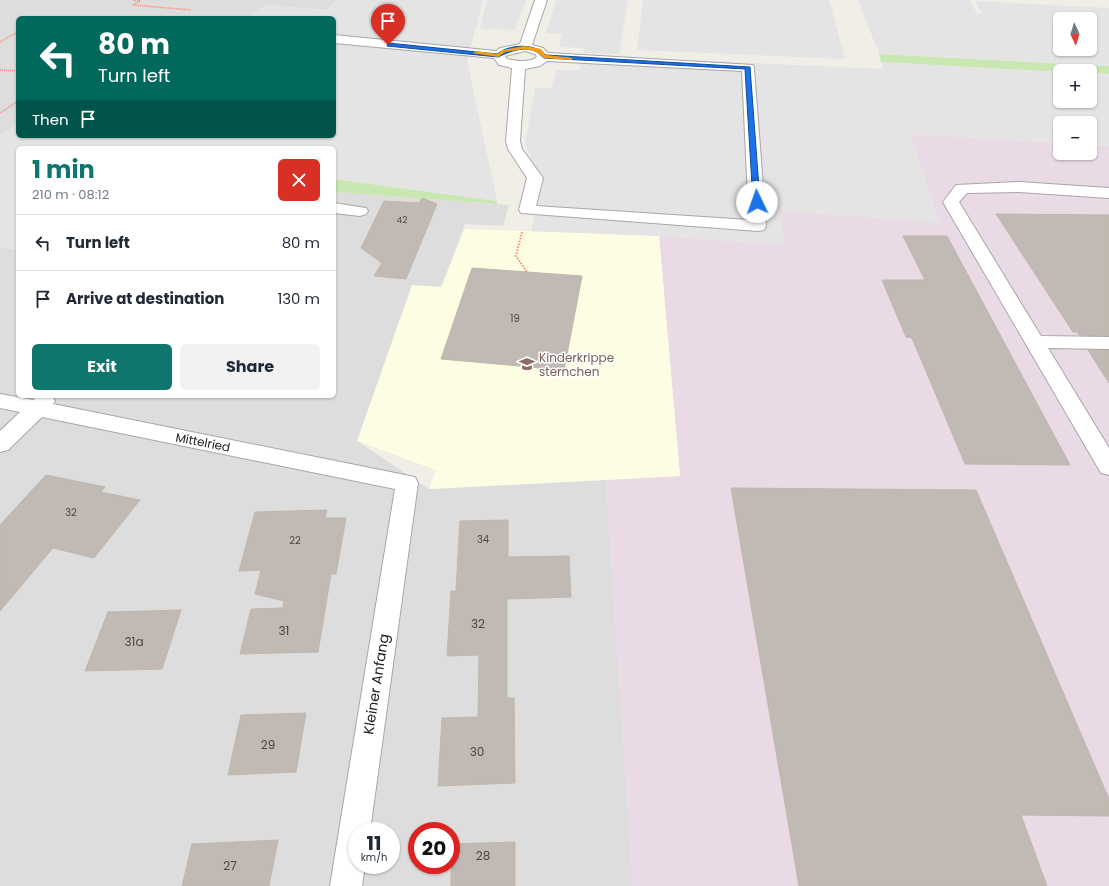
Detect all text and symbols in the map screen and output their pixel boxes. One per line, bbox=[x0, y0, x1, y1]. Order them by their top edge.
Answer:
pin bbox=[371, 4, 405, 45]
icon: arrive bbox=[377, 10, 399, 32]
north arrow bbox=[1053, 12, 1097, 56]
map controls bbox=[1053, 12, 1097, 160]
text: 80 m bbox=[98, 25, 170, 64]
icon: left bbox=[32, 32, 84, 84]
text: Turn left bbox=[98, 63, 170, 88]
button: + bbox=[1053, 64, 1097, 108]
icon: arrive bbox=[77, 108, 99, 130]
text: Then bbox=[32, 109, 69, 130]
button: − bbox=[1053, 116, 1097, 160]
text: 1 min bbox=[32, 153, 95, 186]
button: close bbox=[278, 159, 320, 201]
position arrow bbox=[736, 181, 778, 223]
text: 210 m · 08:12 bbox=[32, 185, 109, 204]
house number: 42 bbox=[397, 214, 407, 226]
icon: left bbox=[32, 232, 54, 254]
text: Turn left bbox=[66, 232, 130, 253]
text: 80 m bbox=[282, 232, 320, 253]
icon: arrive bbox=[32, 288, 54, 310]
text: Arrive at destination bbox=[66, 288, 224, 309]
text: 130 m bbox=[277, 288, 320, 309]
house number: 19 bbox=[510, 311, 520, 326]
button: Exit bbox=[32, 344, 172, 390]
button: Share bbox=[180, 344, 320, 390]
place label: Kinderkrippe sternchen bbox=[539, 349, 614, 380]
school or university icon: Kinderkrippe sternchen bbox=[518, 355, 536, 373]
street label: Mittelried bbox=[174, 428, 232, 456]
house number: 32 bbox=[65, 505, 77, 520]
house number: 34 bbox=[477, 532, 489, 547]
house number: 22 bbox=[289, 533, 301, 548]
house number: 32 bbox=[471, 615, 485, 632]
house number: 31 bbox=[279, 622, 289, 639]
street label: Kleiner Anfang bbox=[358, 632, 394, 736]
house number: 31a bbox=[124, 633, 144, 650]
house number: 29 bbox=[261, 736, 275, 753]
house number: 30 bbox=[470, 743, 484, 760]
speed limit sign: 20 bbox=[408, 822, 460, 874]
text: 11 bbox=[366, 829, 382, 857]
house number: 28 bbox=[476, 847, 490, 864]
text: km/h bbox=[361, 850, 387, 865]
house number: 27 bbox=[223, 857, 237, 874]

